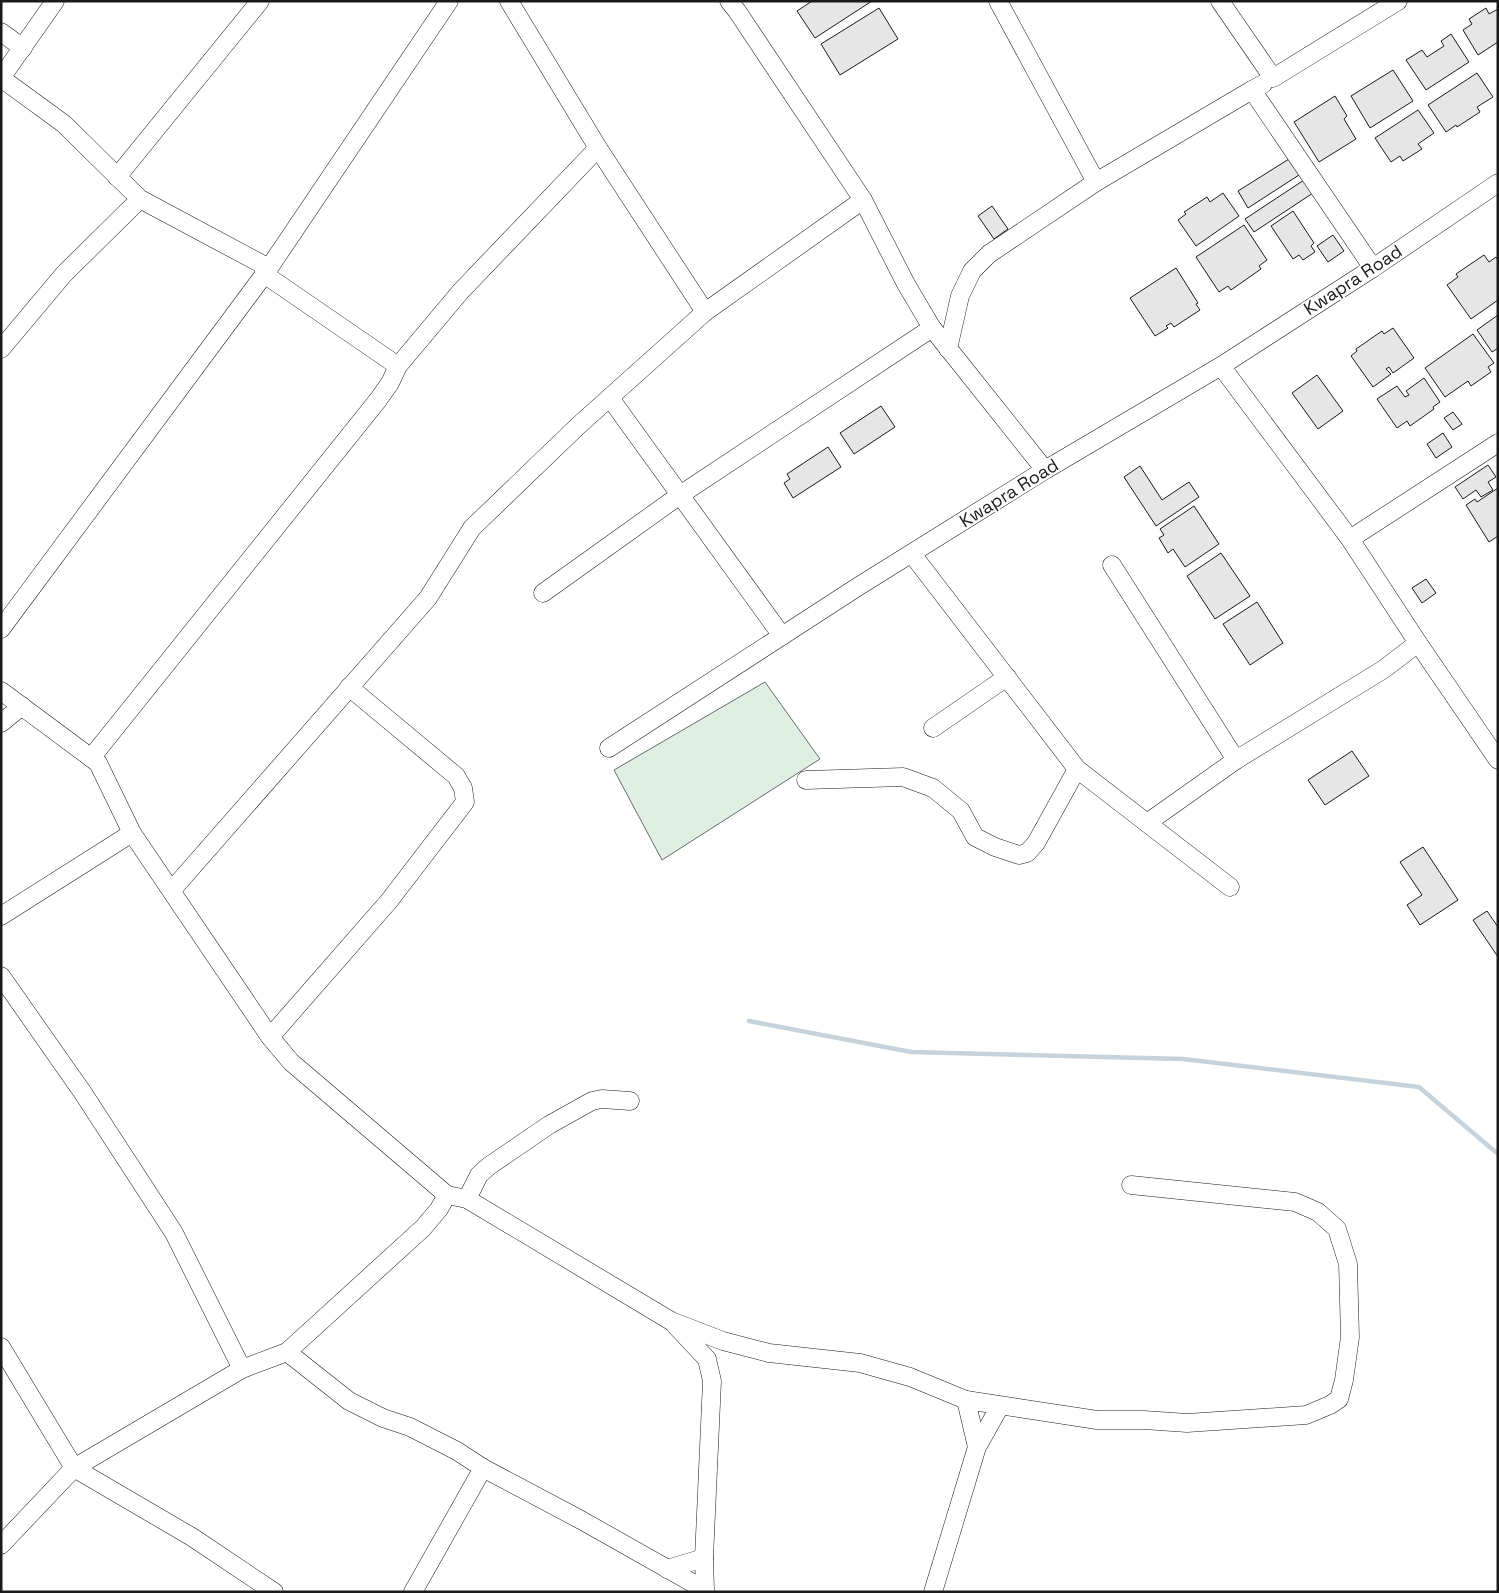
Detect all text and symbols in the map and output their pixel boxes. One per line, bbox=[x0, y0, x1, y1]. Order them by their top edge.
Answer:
street label: Kwapra Road bbox=[1299, 239, 1406, 320]
street label: Kwapra Road bbox=[955, 453, 1063, 532]

